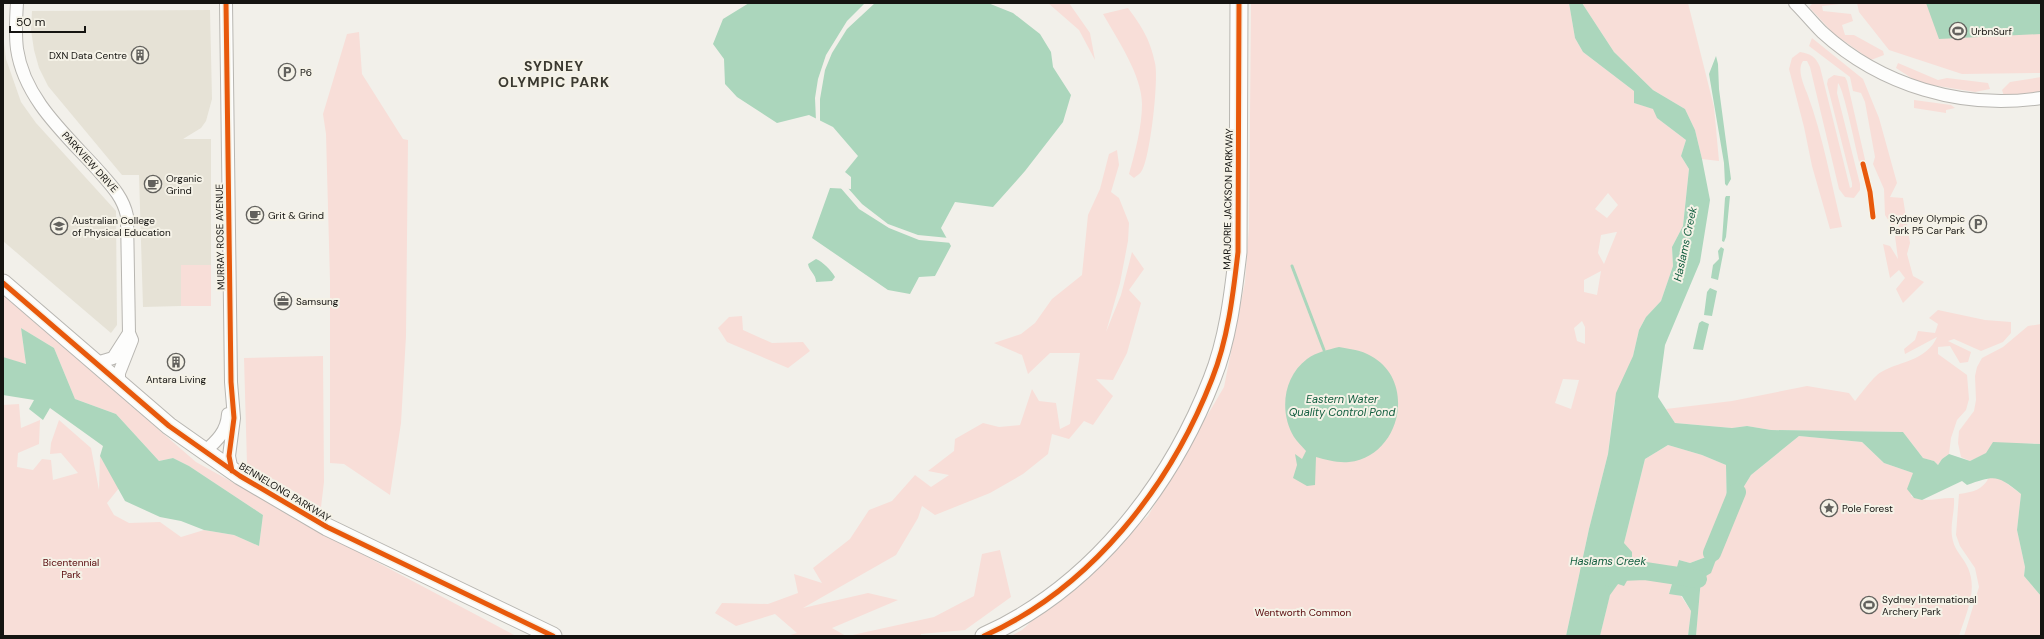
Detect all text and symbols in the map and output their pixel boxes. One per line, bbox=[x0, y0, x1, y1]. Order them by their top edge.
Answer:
scale bar bbox=[10, 8, 85, 34]
text: 50 m bbox=[16, 14, 45, 30]
sports icon: UrbnSurf bbox=[1948, 21, 1968, 41]
place label: UrbnSurf bbox=[1971, 25, 2012, 38]
building icon: DXN Data Centre bbox=[130, 45, 150, 65]
place label: DXN Data Centre bbox=[49, 49, 127, 62]
district label: SYDNEY OLYMPIC PARK bbox=[498, 57, 610, 91]
parking icon: P6 bbox=[277, 62, 297, 82]
place label: P6 bbox=[300, 66, 312, 79]
street label: MARJORIE JACKSON PARKWAY bbox=[1220, 128, 1236, 270]
street label: PARKVIEW DRIVE bbox=[59, 129, 121, 196]
place label: Organic Grind bbox=[166, 172, 202, 197]
cafe icon: Organic Grind bbox=[143, 174, 163, 194]
street label: MURRAY ROSE AVENUE bbox=[213, 183, 227, 290]
cafe icon: Grit & Grind bbox=[245, 205, 265, 225]
water label: Haslams Creek bbox=[1670, 205, 1700, 283]
place label: Grit & Grind bbox=[268, 209, 324, 222]
place label: Sydney Olympic Park P5 Car Park bbox=[1889, 212, 1965, 237]
place label: Australian College of Physical Education bbox=[72, 214, 171, 239]
parking icon: Sydney Olympic Park P5 Car Park bbox=[1968, 214, 1988, 234]
school or university icon: Australian College of Physical Education bbox=[49, 216, 69, 236]
office icon: Samsung bbox=[273, 291, 293, 311]
place label: Samsung bbox=[296, 295, 339, 308]
building icon: Antara Living bbox=[166, 352, 186, 372]
place label: Antara Living bbox=[146, 373, 207, 386]
water label: Eastern Water Quality Control Pond bbox=[1289, 392, 1395, 419]
street label: BENNELONG PARKWAY bbox=[237, 459, 333, 525]
place icon: Pole Forest bbox=[1819, 498, 1839, 518]
place label: Pole Forest bbox=[1842, 502, 1893, 515]
water label: Haslams Creek bbox=[1570, 554, 1646, 568]
park label: Bicentennial Park bbox=[43, 556, 99, 581]
place label: Sydney International Archery Park bbox=[1882, 593, 1977, 618]
sports icon: Sydney International Archery Park bbox=[1859, 595, 1879, 615]
park label: Wentworth Common bbox=[1255, 606, 1352, 619]

